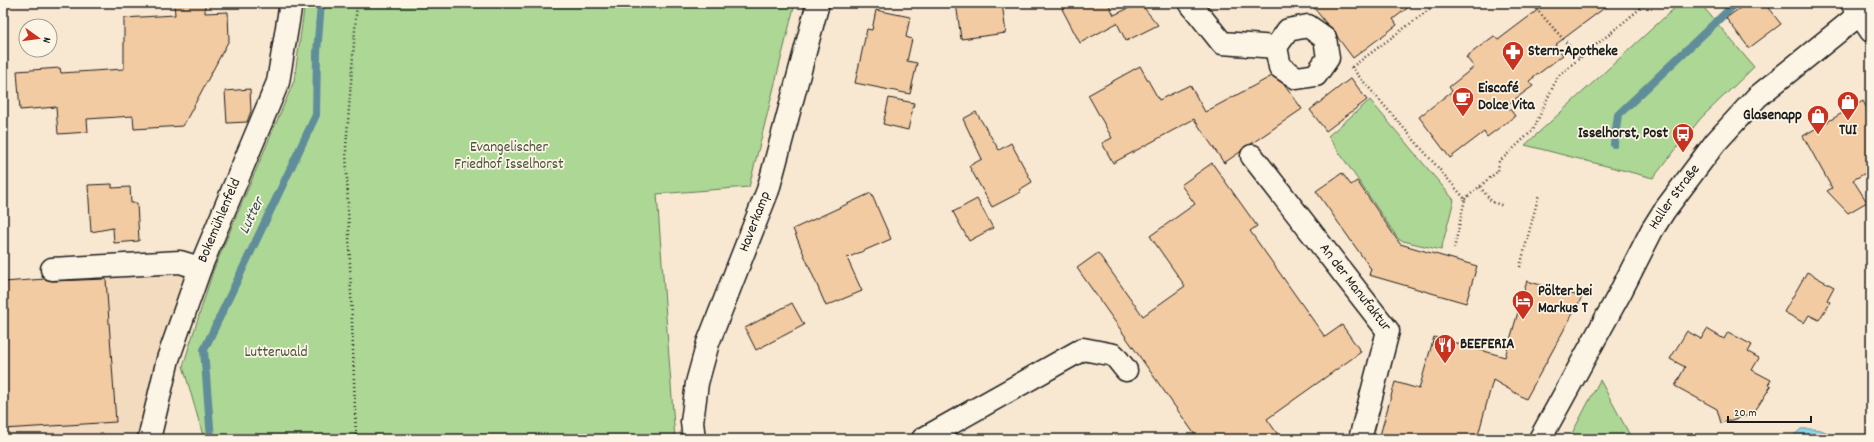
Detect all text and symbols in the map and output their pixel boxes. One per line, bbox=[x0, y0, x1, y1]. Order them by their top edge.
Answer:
north arrow bbox=[18, 18, 58, 58]
text: N bbox=[37, 35, 54, 45]
pharmacy icon: Stern-Apotheke bbox=[1500, 39, 1526, 72]
place label: Stern-Apotheke bbox=[1528, 41, 1618, 63]
place label: Eiscafé Dolce Vita bbox=[1478, 78, 1536, 117]
cafe icon: Eiscafé Dolce Vita bbox=[1450, 85, 1476, 118]
shop icon: TUI bbox=[1835, 89, 1861, 122]
shop icon: Glasenapp bbox=[1805, 103, 1831, 136]
place label: Glasenapp bbox=[1743, 105, 1802, 127]
place label: TUI bbox=[1839, 120, 1857, 142]
bus stop icon: Isselhorst, Post bbox=[1670, 121, 1696, 154]
place label: Isselhorst, Post bbox=[1578, 123, 1668, 145]
park label: Evangelischer Friedhof Isselhorst bbox=[454, 137, 564, 176]
street label: Haller Straße bbox=[1644, 160, 1706, 234]
street label: Bokemühlenfeld bbox=[192, 175, 247, 266]
street label: Haverkamp bbox=[734, 188, 777, 256]
water label: Lutter bbox=[233, 192, 272, 238]
street label: An der Manufaktur bbox=[1313, 239, 1396, 337]
place label: Pölter bei Markus T bbox=[1538, 281, 1592, 320]
hotel icon: Pölter bei Markus T bbox=[1510, 288, 1536, 321]
restaurant icon: BEEFERIA bbox=[1432, 332, 1458, 365]
place label: BEEFERIA bbox=[1460, 334, 1514, 356]
park label: Lutterwald bbox=[244, 342, 308, 364]
scale bar bbox=[1728, 398, 1811, 424]
text: 20 m bbox=[1734, 405, 1757, 422]

